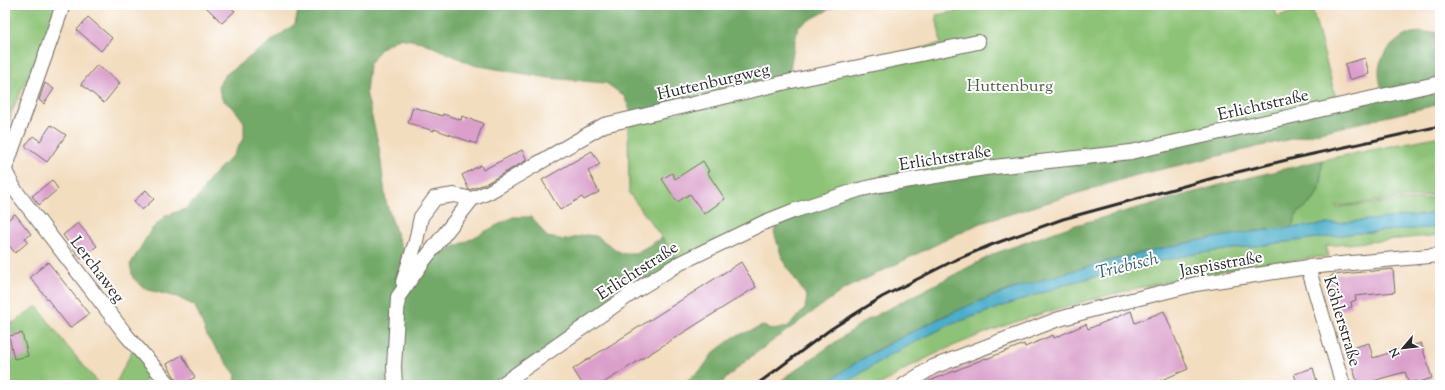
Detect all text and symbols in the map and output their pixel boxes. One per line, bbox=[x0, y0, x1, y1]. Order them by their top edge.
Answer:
street label: Huttenburgweg bbox=[655, 58, 772, 108]
park label: Huttenburg bbox=[967, 75, 1053, 99]
street label: Erlichtstraße bbox=[1216, 84, 1311, 128]
street label: Erlichtstraße bbox=[898, 140, 993, 178]
street label: Lerchaweg bbox=[63, 232, 130, 309]
street label: Erlichtstraße bbox=[593, 236, 684, 307]
street label: Jaspisstraße bbox=[1177, 246, 1265, 284]
water label: Triebisch bbox=[1094, 247, 1162, 287]
street label: Köhlerstraße bbox=[1316, 274, 1366, 370]
north arrow bbox=[1383, 328, 1423, 368]
text: N bbox=[1386, 344, 1405, 361]

